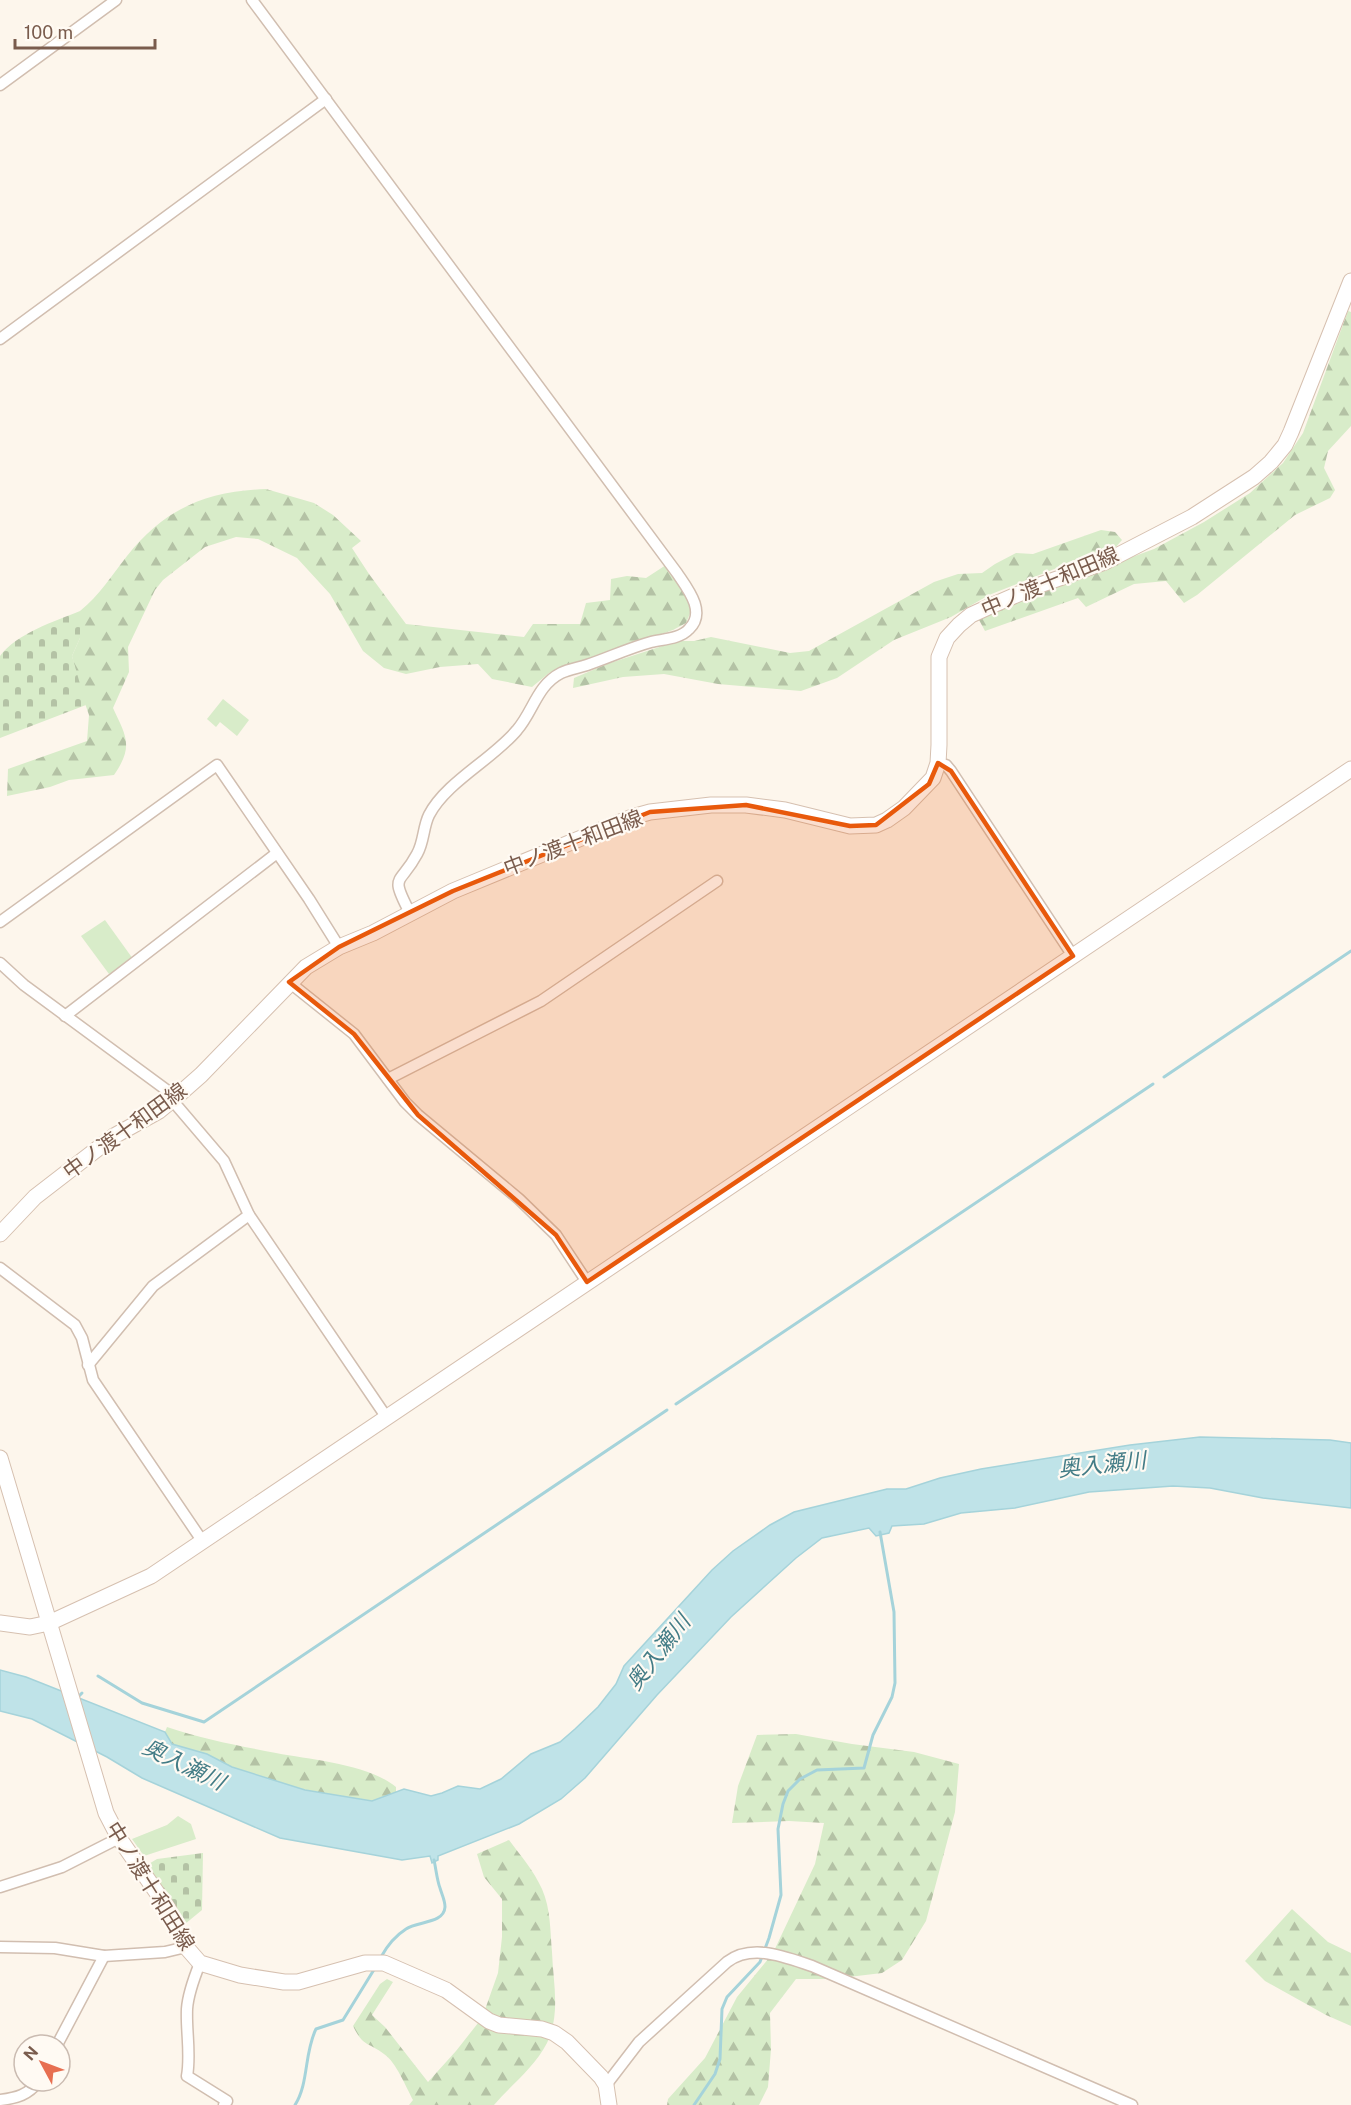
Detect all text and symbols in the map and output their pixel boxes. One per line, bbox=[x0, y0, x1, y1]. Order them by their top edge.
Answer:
scale bar bbox=[15, 12, 154, 50]
text: 100 m bbox=[24, 22, 73, 43]
street label: 中ノ渡十和田線 bbox=[977, 541, 1122, 622]
street label: 中ノ渡十和田線 bbox=[500, 805, 646, 881]
street label: 中ノ渡十和田線 bbox=[58, 1077, 192, 1184]
water label: 奥入瀬川 bbox=[1057, 1446, 1149, 1482]
water label: 奥入瀬川 bbox=[621, 1608, 697, 1695]
water label: 奥入瀬川 bbox=[139, 1733, 231, 1796]
street label: 中ノ渡十和田線 bbox=[101, 1817, 200, 1955]
north arrow bbox=[12, 2033, 72, 2093]
text: N bbox=[20, 2043, 42, 2064]

